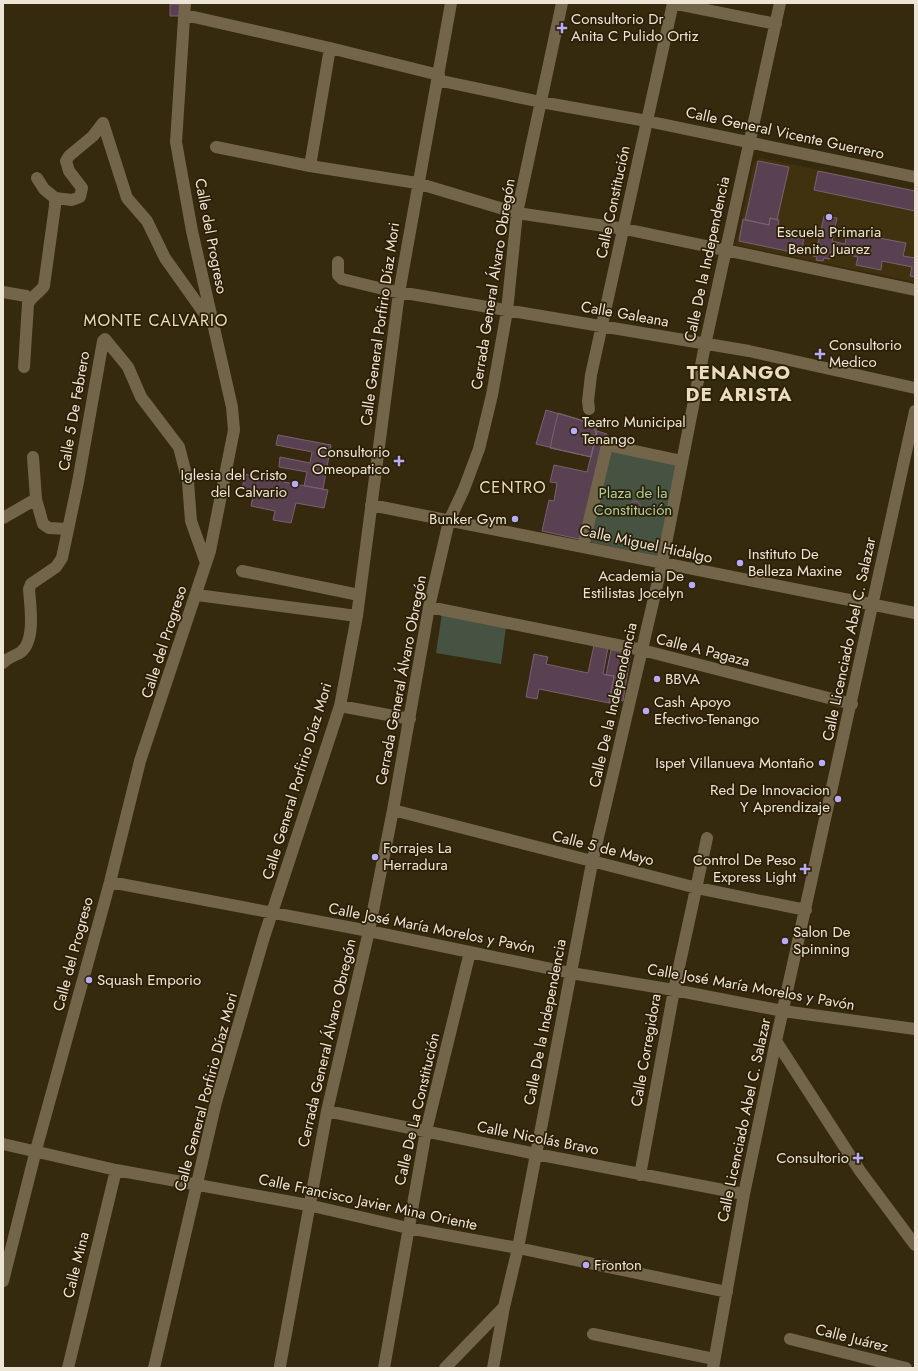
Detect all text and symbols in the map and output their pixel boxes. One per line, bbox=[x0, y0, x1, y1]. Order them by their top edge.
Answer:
place label: Consultorio Dr Anita C Pulido Ortiz bbox=[571, 8, 699, 47]
marker: Consultorio Dr Anita C Pulido Ortiz bbox=[556, 22, 568, 34]
street label: Calle General Vicente Guerrero bbox=[684, 101, 886, 165]
street label: Calle Constitución bbox=[590, 143, 636, 261]
street label: Calle De la Independencia bbox=[679, 174, 735, 344]
street label: Calle del Progreso bbox=[189, 176, 233, 296]
street label: Cerrada General Álvaro Obregón bbox=[465, 177, 521, 391]
marker: Escuela Primaria Benito Juarez bbox=[824, 212, 834, 222]
street label: Calle General Porfirio Díaz Mori bbox=[355, 221, 405, 427]
place label: Escuela Primaria Benito Juarez bbox=[777, 221, 881, 260]
street label: Calle Galeana bbox=[579, 295, 671, 333]
district label: MONTE CALVARIO bbox=[84, 309, 228, 332]
place label: Consultorio Medico bbox=[829, 334, 902, 373]
marker: Consultorio Medico bbox=[814, 348, 826, 360]
street label: Calle 5 De Febrero bbox=[53, 349, 95, 473]
district label: TENANGO DE ARISTA bbox=[685, 359, 793, 408]
place label: Teatro Municipal Tenango bbox=[582, 411, 686, 450]
marker: Teatro Municipal Tenango bbox=[569, 426, 579, 436]
place label: Consultorio Omeopatico bbox=[312, 441, 390, 480]
marker: Consultorio Omeopatico bbox=[393, 455, 405, 467]
place label: Iglesia del Cristo del Calvario bbox=[181, 464, 287, 503]
district label: CENTRO bbox=[479, 476, 547, 499]
marker: Iglesia del Cristo del Calvario bbox=[290, 479, 300, 489]
park label: Plaza de la Constitución bbox=[594, 482, 672, 521]
place label: Bunker Gym bbox=[429, 508, 507, 530]
marker: Bunker Gym bbox=[510, 514, 520, 524]
street label: Calle Miguel Hidalgo bbox=[578, 519, 714, 569]
street label: Calle Licenciado Abel C. Salazar bbox=[817, 534, 882, 743]
place label: Instituto De Belleza Maxine bbox=[748, 543, 843, 582]
marker: Instituto De Belleza Maxine bbox=[735, 558, 745, 568]
place label: Academia De Estilistas Jocelyn bbox=[583, 565, 684, 604]
street label: Cerrada General Álvaro Obregón bbox=[370, 573, 432, 787]
marker: Academia De Estilistas Jocelyn bbox=[687, 580, 697, 590]
street label: Calle del Progreso bbox=[135, 583, 193, 701]
street label: Calle De la Independencia bbox=[583, 620, 643, 790]
street label: Calle A Pagaza bbox=[654, 628, 752, 672]
place label: BBVA bbox=[665, 668, 700, 690]
marker: BBVA bbox=[652, 674, 662, 684]
street label: Calle General Porfirio Díaz Mori bbox=[257, 680, 337, 882]
place label: Cash Apoyo Efectivo-Tenango bbox=[654, 691, 760, 730]
marker: Cash Apoyo Efectivo-Tenango bbox=[641, 706, 651, 716]
place label: Ispet Villanueva Montaño bbox=[655, 752, 814, 774]
marker: Ispet Villanueva Montaño bbox=[817, 758, 827, 768]
place label: Red De Innovacion Y Aprendizaje bbox=[710, 779, 830, 818]
marker: Red De Innovacion Y Aprendizaje bbox=[833, 794, 843, 804]
street label: Calle 5 de Mayo bbox=[550, 825, 656, 871]
place label: Forrajes La Herradura bbox=[383, 837, 452, 876]
place label: Control De Peso Express Light bbox=[693, 849, 796, 888]
marker: Forrajes La Herradura bbox=[370, 852, 380, 862]
marker: Control De Peso Express Light bbox=[799, 863, 811, 875]
street label: Calle del Progreso bbox=[47, 894, 99, 1014]
street label: Calle José María Morelos y Pavón bbox=[327, 897, 537, 959]
place label: Salon De Spinning bbox=[793, 921, 851, 960]
marker: Salon De Spinning bbox=[780, 936, 790, 946]
street label: Cerrada General Álvaro Obregón bbox=[292, 937, 362, 1149]
street label: Calle De la Independencia bbox=[518, 937, 572, 1107]
street label: Calle José María Morelos y Pavón bbox=[645, 958, 857, 1016]
place label: Squash Emporio bbox=[97, 969, 201, 991]
marker: Squash Emporio bbox=[84, 975, 94, 985]
street label: Calle General Porfirio Díaz Mori bbox=[169, 990, 243, 1194]
street label: Calle Corregidora bbox=[625, 992, 667, 1108]
street label: Calle Licenciado Abel C. Salazar bbox=[712, 1015, 777, 1224]
street label: Calle De La Constitución bbox=[389, 1031, 445, 1187]
street label: Calle Nicolás Bravo bbox=[475, 1115, 601, 1161]
place label: Consultorio bbox=[776, 1147, 849, 1169]
marker: Consultorio bbox=[852, 1152, 864, 1164]
street label: Calle Francisco Javier Mina Oriente bbox=[257, 1168, 480, 1236]
street label: Calle Mina bbox=[57, 1229, 95, 1301]
place label: Fronton bbox=[594, 1254, 642, 1276]
marker: Fronton bbox=[581, 1260, 591, 1270]
street label: Calle Juárez bbox=[813, 1318, 891, 1358]

